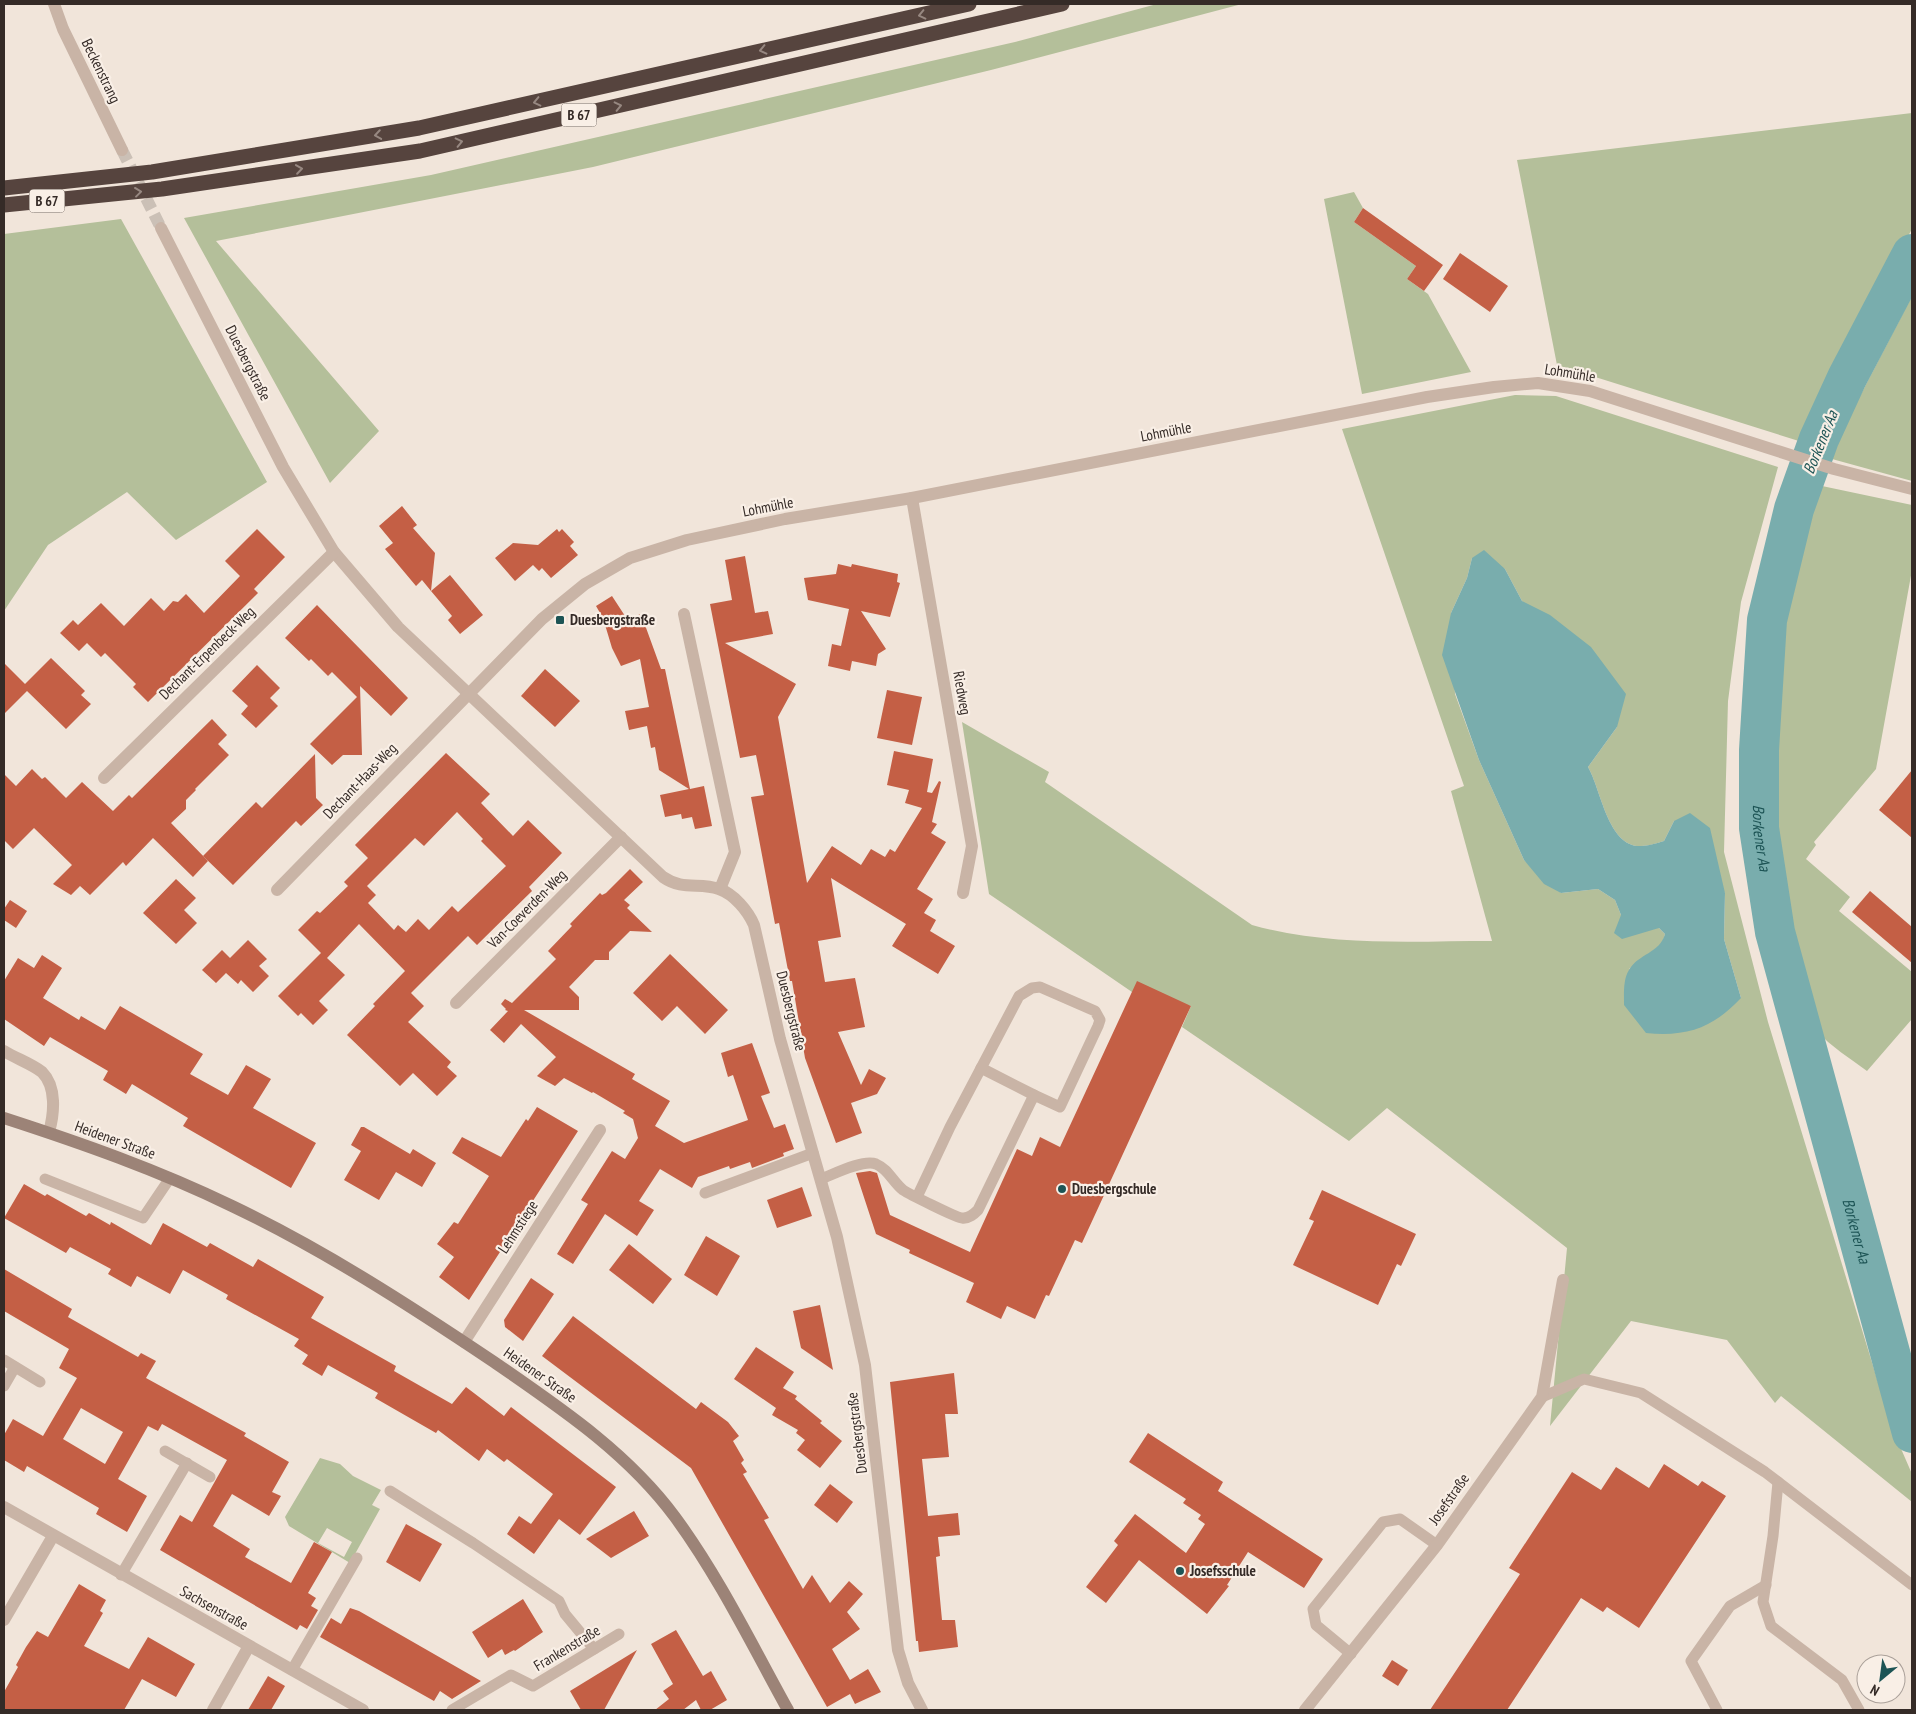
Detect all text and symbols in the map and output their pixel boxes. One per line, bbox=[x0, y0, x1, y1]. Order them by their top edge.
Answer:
one-way arrow bbox=[917, 9, 926, 19]
street label: Beckenstrang bbox=[78, 35, 125, 106]
one-way arrow bbox=[759, 44, 768, 55]
one-way arrow bbox=[532, 96, 541, 107]
one-way arrow bbox=[613, 101, 622, 112]
road number: B 67 bbox=[562, 104, 596, 126]
one-way arrow bbox=[373, 129, 381, 140]
one-way arrow bbox=[455, 137, 464, 148]
one-way arrow bbox=[295, 164, 303, 175]
one-way arrow bbox=[135, 187, 143, 198]
road number: B 67 bbox=[30, 190, 64, 212]
street label: Duesbergstraße bbox=[221, 322, 275, 404]
street label: Lohmühle bbox=[1543, 359, 1597, 386]
water label: Borkener Aa bbox=[1798, 406, 1842, 477]
street label: Lohmühle bbox=[1139, 417, 1193, 446]
street label: Lohmühle bbox=[741, 492, 795, 521]
street label: Dechant-Erpenbeck-Weg bbox=[155, 602, 259, 703]
place label: Duesbergstraße bbox=[570, 610, 655, 629]
marker: Duesbergstraße bbox=[554, 614, 566, 626]
street label: Riedweg bbox=[949, 669, 976, 716]
street label: Dechant-Haas-Weg bbox=[319, 739, 401, 823]
water label: Borkener Aa bbox=[1749, 805, 1776, 874]
street label: Van-Coeverden-Weg bbox=[482, 865, 570, 953]
street label: Duesbergstraße bbox=[772, 969, 811, 1053]
street label: Heidener Straße bbox=[72, 1116, 158, 1163]
place label: Duesbergschule bbox=[1072, 1179, 1156, 1198]
marker: Duesbergschule bbox=[1056, 1183, 1068, 1195]
water label: Borkener Aa bbox=[1838, 1196, 1876, 1267]
street label: Lehmstiege bbox=[493, 1197, 542, 1257]
street label: Heidener Straße bbox=[500, 1343, 580, 1407]
street label: Duesbergstraße bbox=[842, 1391, 871, 1475]
street label: Josefstraße bbox=[1424, 1469, 1473, 1529]
place label: Josefsschule bbox=[1189, 1561, 1256, 1580]
marker: Josefsschule bbox=[1174, 1565, 1186, 1577]
street label: Sachsenstraße bbox=[177, 1581, 252, 1634]
street label: Frankenstraße bbox=[530, 1620, 603, 1675]
north arrow bbox=[1856, 1654, 1906, 1704]
text: N bbox=[1867, 1681, 1882, 1700]

